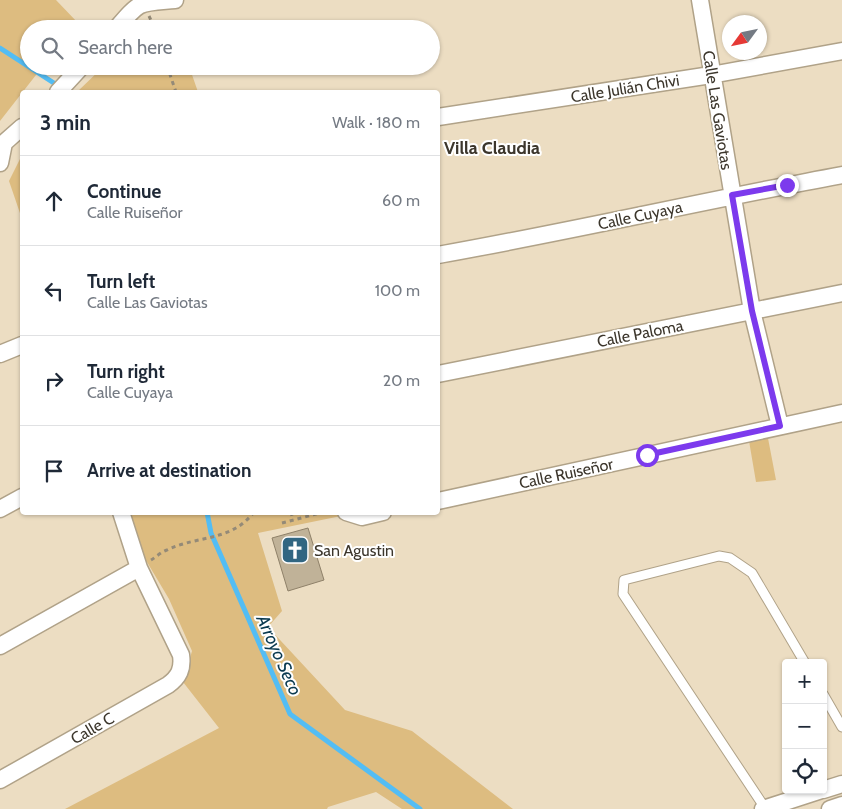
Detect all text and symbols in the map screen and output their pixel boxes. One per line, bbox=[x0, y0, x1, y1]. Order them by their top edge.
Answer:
north arrow bbox=[722, 15, 767, 60]
search box bbox=[20, 20, 440, 75]
icon: search bbox=[38, 34, 66, 62]
text: Search here bbox=[78, 36, 172, 59]
street label: Calle Las Gaviotas bbox=[699, 49, 736, 171]
street label: Calle Julián Chivi bbox=[569, 71, 681, 106]
text: 3 min bbox=[40, 110, 91, 135]
text: Walk · 180 m bbox=[332, 113, 420, 132]
district label: Villa Claudia bbox=[444, 137, 540, 159]
route end bbox=[776, 174, 799, 197]
text: Continue bbox=[87, 180, 161, 203]
icon: ahead bbox=[40, 187, 68, 215]
text: 60 m bbox=[382, 191, 420, 210]
street label: Calle Cuyaya bbox=[596, 197, 684, 234]
text: Calle Ruiseñor bbox=[87, 203, 183, 222]
text: Turn left bbox=[87, 270, 155, 293]
icon: left bbox=[40, 277, 68, 305]
text: 100 m bbox=[375, 281, 420, 300]
text: Calle Las Gaviotas bbox=[87, 293, 208, 312]
street label: Calle Paloma bbox=[595, 316, 685, 351]
text: Turn right bbox=[87, 360, 165, 383]
icon: right bbox=[40, 367, 68, 395]
text: 20 m bbox=[383, 371, 420, 390]
text: Calle Cuyaya bbox=[87, 383, 173, 402]
route start bbox=[636, 444, 659, 467]
street label: Calle Ruiseñor bbox=[517, 454, 616, 493]
icon: arrive bbox=[40, 457, 68, 485]
text: Arrive at destination bbox=[87, 459, 251, 482]
church icon: San Agustin bbox=[280, 535, 310, 565]
place label: San Agustin bbox=[314, 541, 394, 560]
water label: Arroyo Seco bbox=[251, 610, 307, 699]
map controls bbox=[782, 659, 827, 794]
button: + bbox=[782, 659, 827, 704]
button: − bbox=[782, 704, 827, 749]
street label: Calle C bbox=[67, 708, 117, 748]
button: locate bbox=[782, 749, 827, 794]

